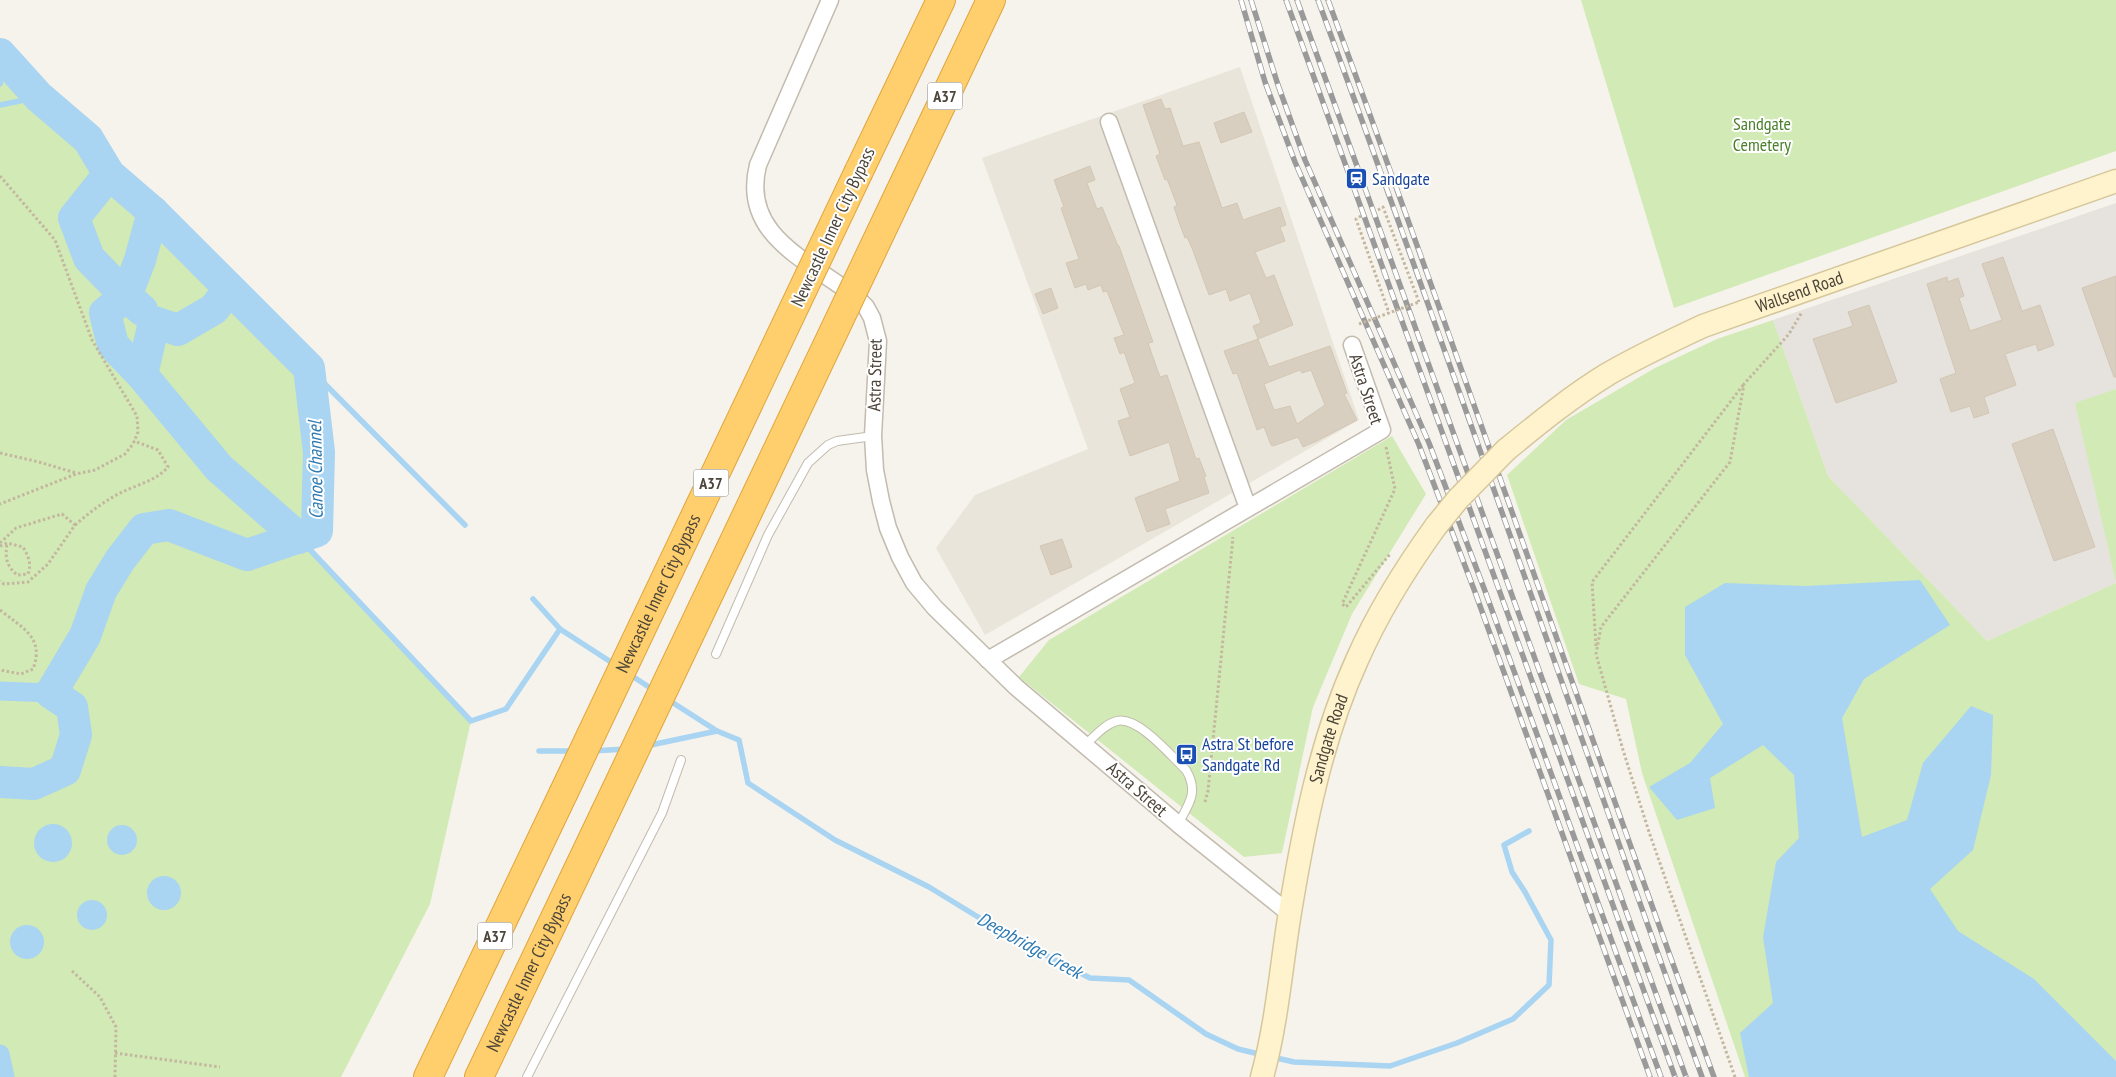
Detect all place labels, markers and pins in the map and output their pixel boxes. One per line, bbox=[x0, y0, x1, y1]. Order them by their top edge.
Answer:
station icon: Sandgate bbox=[1344, 167, 1368, 191]
place label: Sandgate bbox=[1372, 167, 1430, 190]
place label: Astra St before Sandgate Rd bbox=[1202, 732, 1294, 776]
bus stop icon: Astra St before Sandgate Rd bbox=[1174, 742, 1198, 766]

